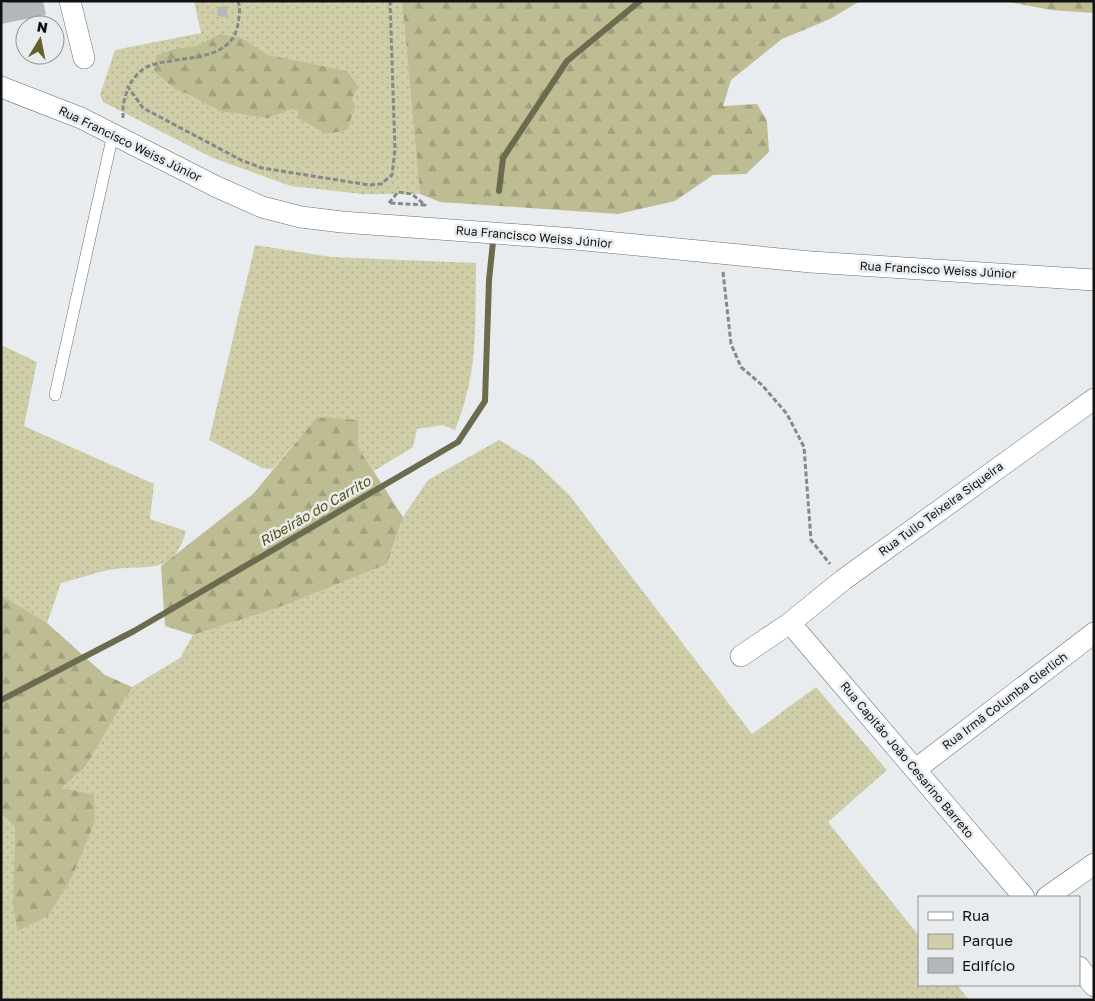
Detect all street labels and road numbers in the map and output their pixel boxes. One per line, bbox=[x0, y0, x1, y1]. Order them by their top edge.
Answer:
street label: Rua Francisco Weiss Júnior bbox=[56, 102, 204, 185]
street label: Rua Francisco Weiss Júnior bbox=[455, 222, 613, 251]
street label: Rua Francisco Weiss Júnior bbox=[859, 258, 1017, 281]
street label: Rua Tulio Teixeira Siqueira bbox=[875, 458, 1006, 559]
street label: Rua Irmã Columba Glerlich bbox=[939, 649, 1070, 753]
street label: Rua Capitão João Cesarino Barreto bbox=[837, 678, 977, 841]

